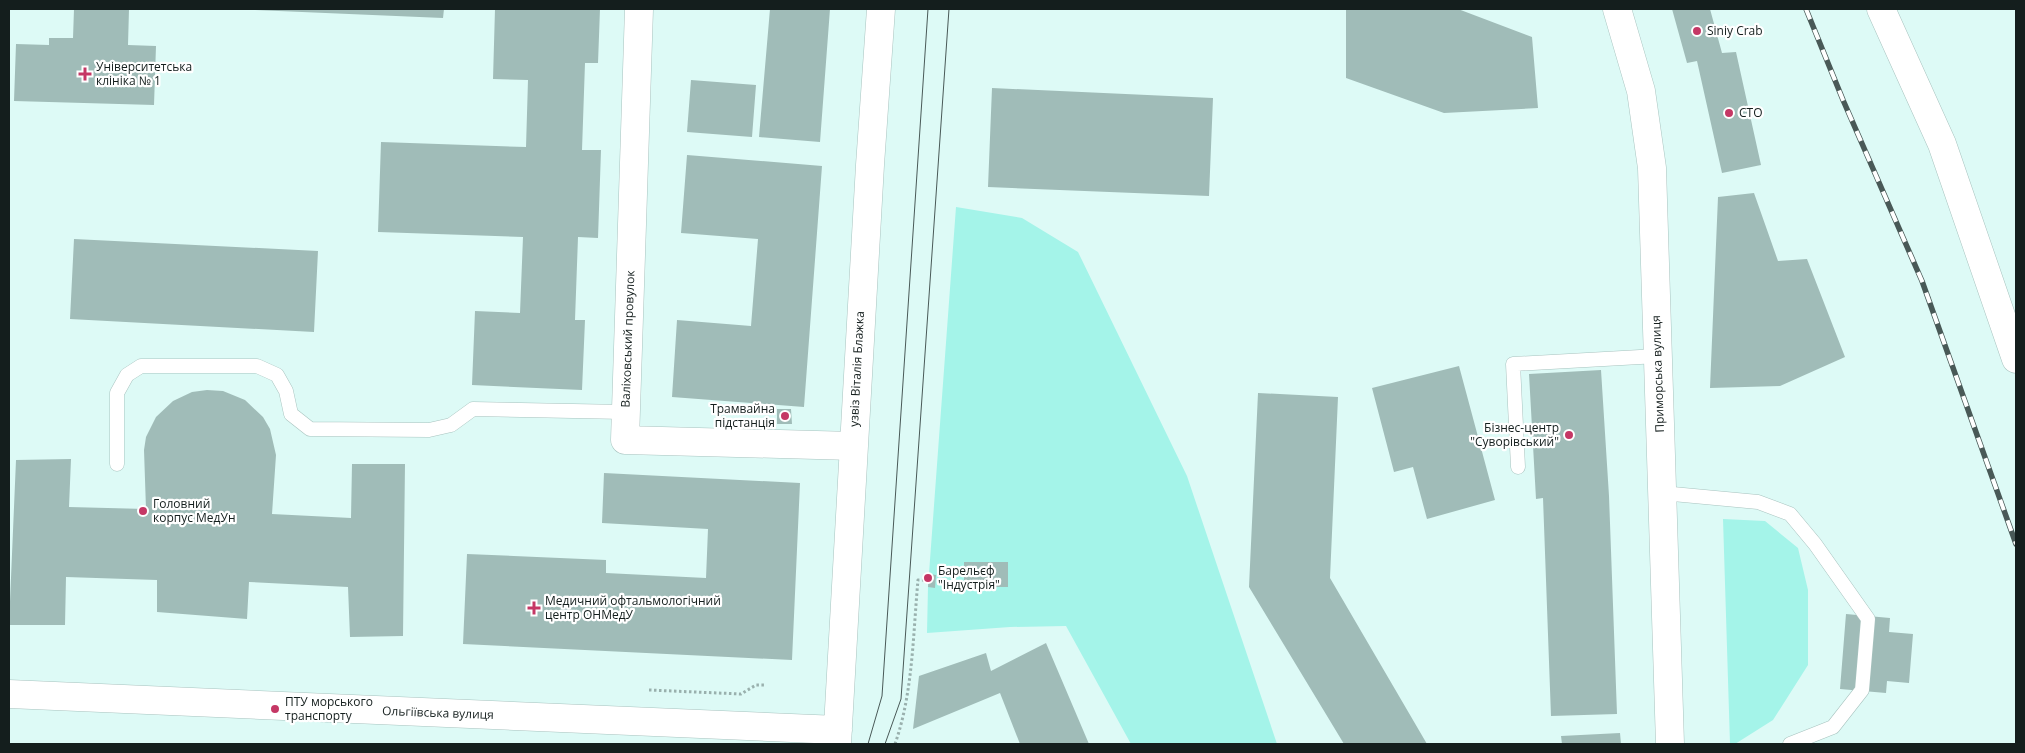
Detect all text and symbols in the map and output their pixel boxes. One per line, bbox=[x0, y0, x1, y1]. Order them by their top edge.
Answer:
place label: Siniy Crab bbox=[1707, 22, 1763, 39]
marker: Siniy Crab bbox=[1691, 25, 1703, 37]
place label: Університетська клініка № 1 bbox=[96, 58, 192, 89]
marker: Університетська клініка № 1 bbox=[78, 67, 92, 81]
place label: СТО bbox=[1739, 104, 1763, 121]
marker: СТО bbox=[1723, 107, 1735, 119]
street label: Валіховський провулок bbox=[617, 269, 638, 408]
street label: узвіз Віталія Блажка bbox=[845, 311, 868, 427]
street label: Приморська вулиця bbox=[1647, 315, 1668, 433]
place label: Трамвайна підстанція bbox=[710, 400, 775, 431]
marker: Трамвайна підстанція bbox=[779, 410, 791, 422]
place label: Бізнес-центр "Суворівський" bbox=[1470, 419, 1559, 450]
marker: Бізнес-центр "Суворівський" bbox=[1563, 429, 1575, 441]
place label: Головний корпус МедУн bbox=[153, 495, 236, 526]
marker: Головний корпус МедУн bbox=[137, 505, 149, 517]
place label: Барельєф "Індустрія" bbox=[938, 562, 1000, 593]
marker: Барельєф "Індустрія" bbox=[922, 572, 934, 584]
place label: Медичний офтальмологічний центр ОНМедУ bbox=[545, 592, 721, 623]
marker: Медичний офтальмологічний центр ОНМедУ bbox=[527, 601, 541, 615]
place label: ПТУ морського транспорту bbox=[285, 693, 373, 724]
street label: Ольгіївська вулиця bbox=[382, 702, 494, 723]
marker: ПТУ морського транспорту bbox=[269, 703, 281, 715]

